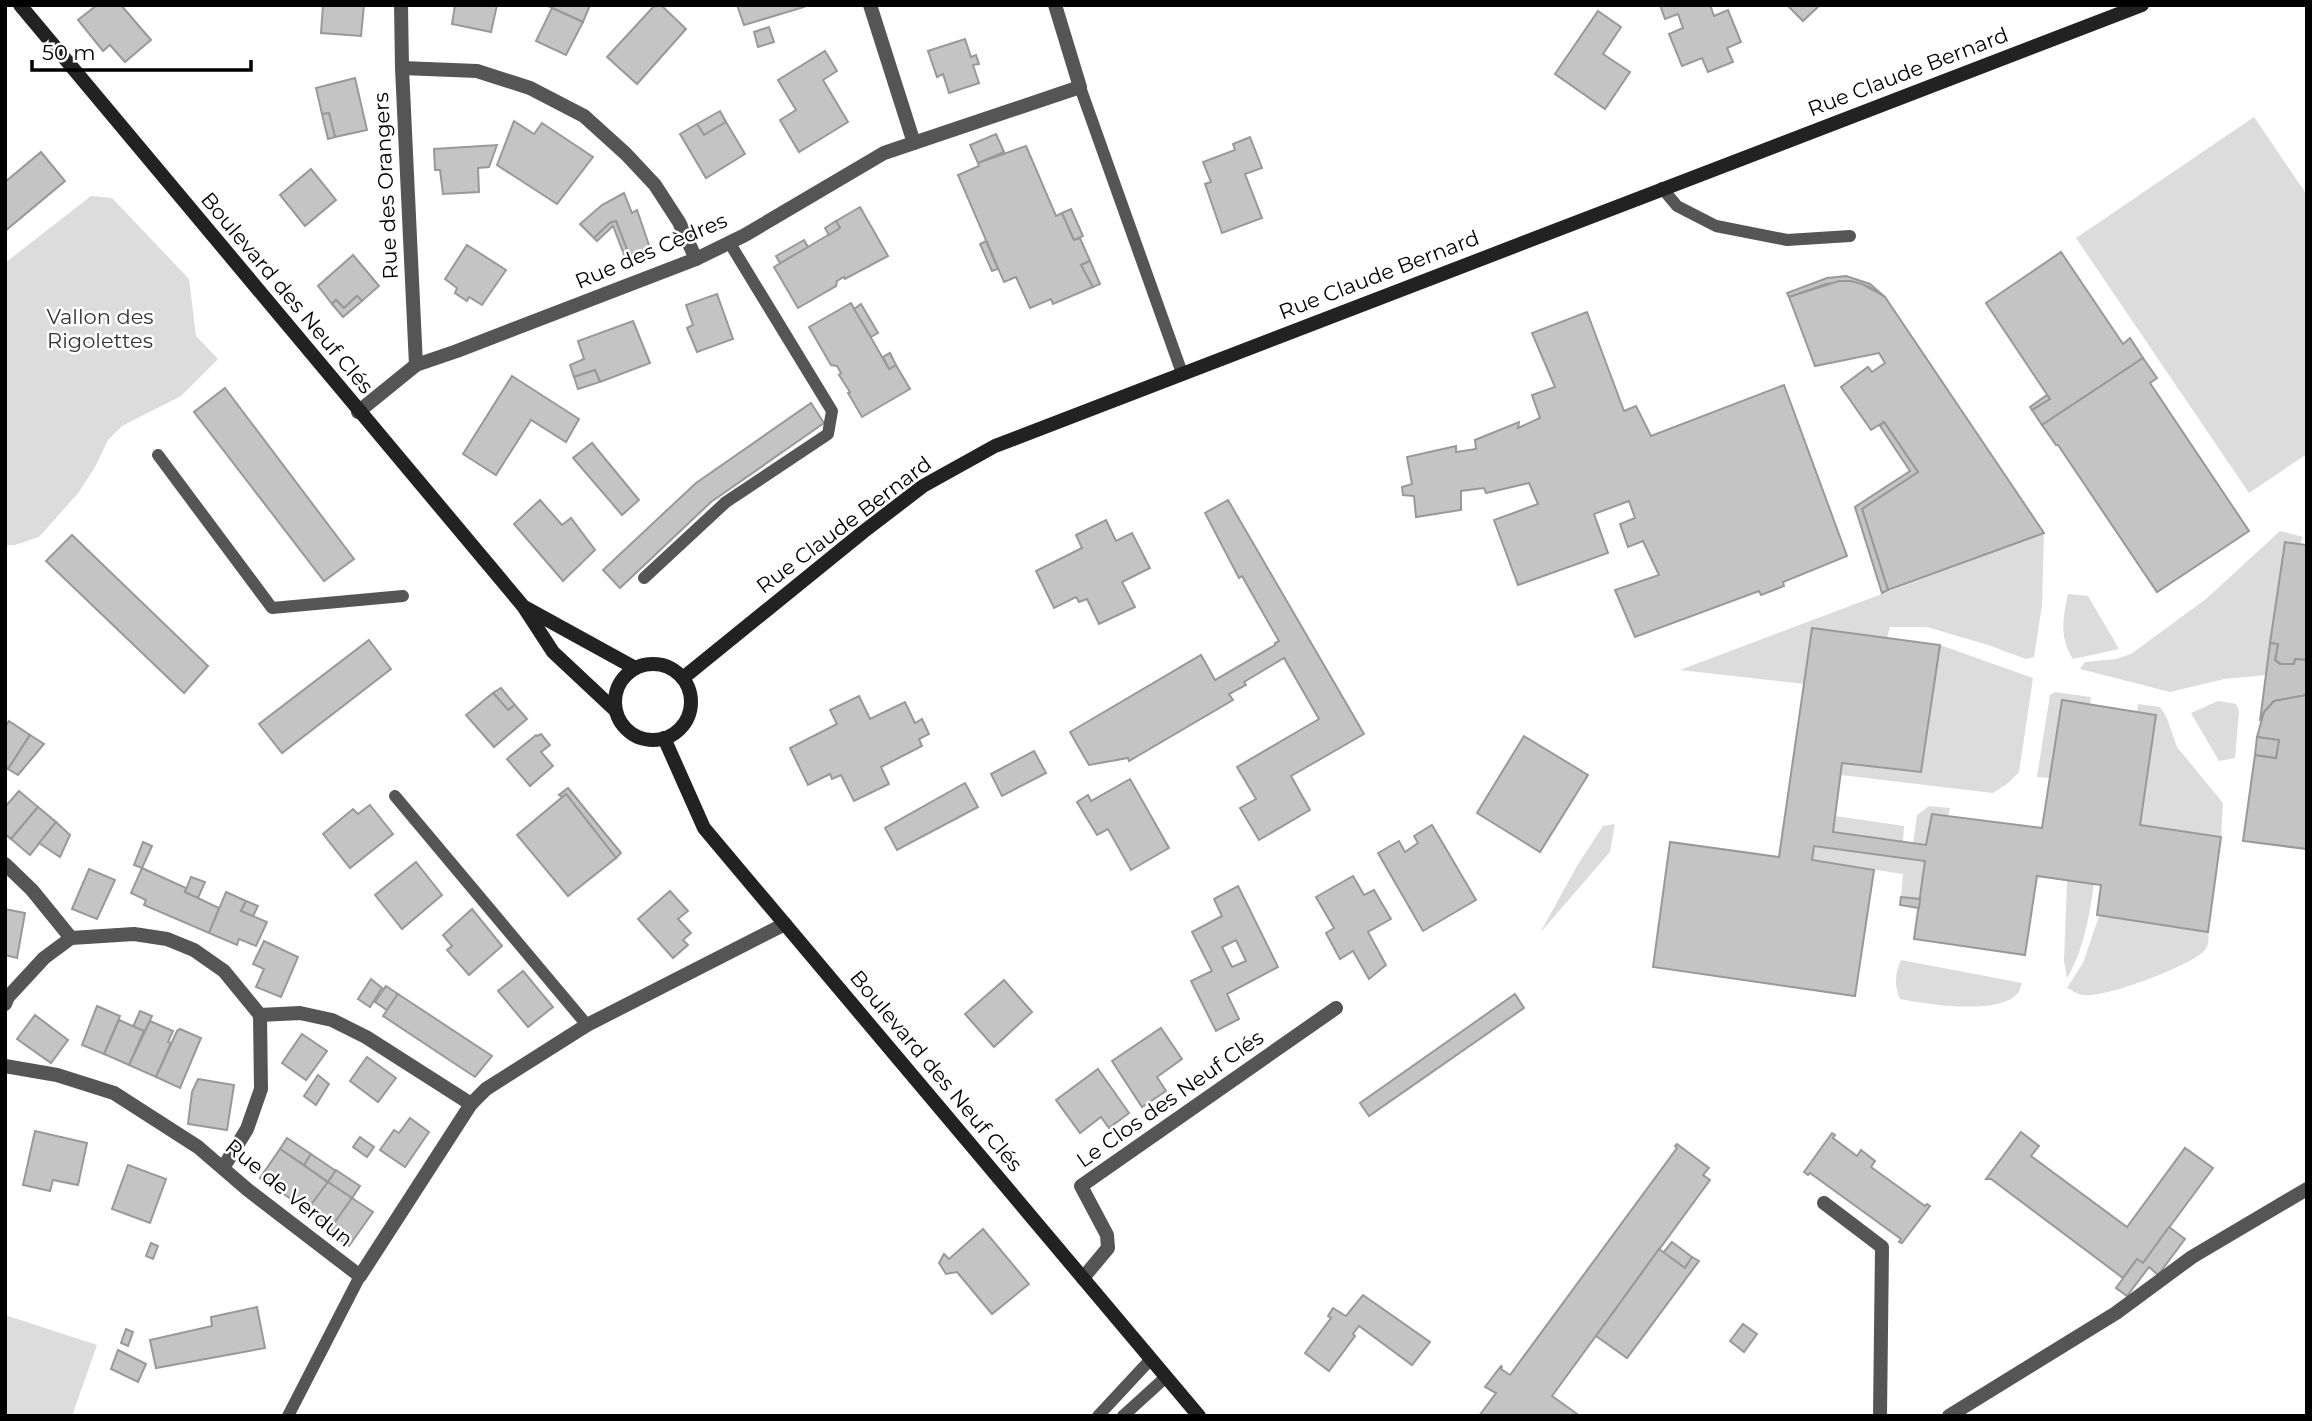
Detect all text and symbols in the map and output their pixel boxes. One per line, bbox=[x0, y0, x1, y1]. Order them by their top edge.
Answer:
street label: Rue Claude Bernard bbox=[1804, 22, 2012, 121]
scale bar bbox=[32, 28, 250, 72]
text: 50 m bbox=[42, 40, 96, 65]
street label: Rue des Orangers bbox=[368, 92, 403, 280]
street label: Boulevard des Neuf Clés bbox=[196, 187, 379, 398]
street label: Rue des Cèdres bbox=[571, 207, 731, 294]
street label: Rue Claude Bernard bbox=[1275, 225, 1483, 324]
park label: Vallon des Rigolettes bbox=[46, 304, 154, 353]
street label: Rue Claude Bernard bbox=[751, 451, 936, 599]
street label: Boulevard des Neuf Clés bbox=[845, 965, 1028, 1176]
street label: Le Clos des Neuf Clés bbox=[1071, 1025, 1268, 1173]
street label: Rue de Verdun bbox=[221, 1134, 358, 1252]

